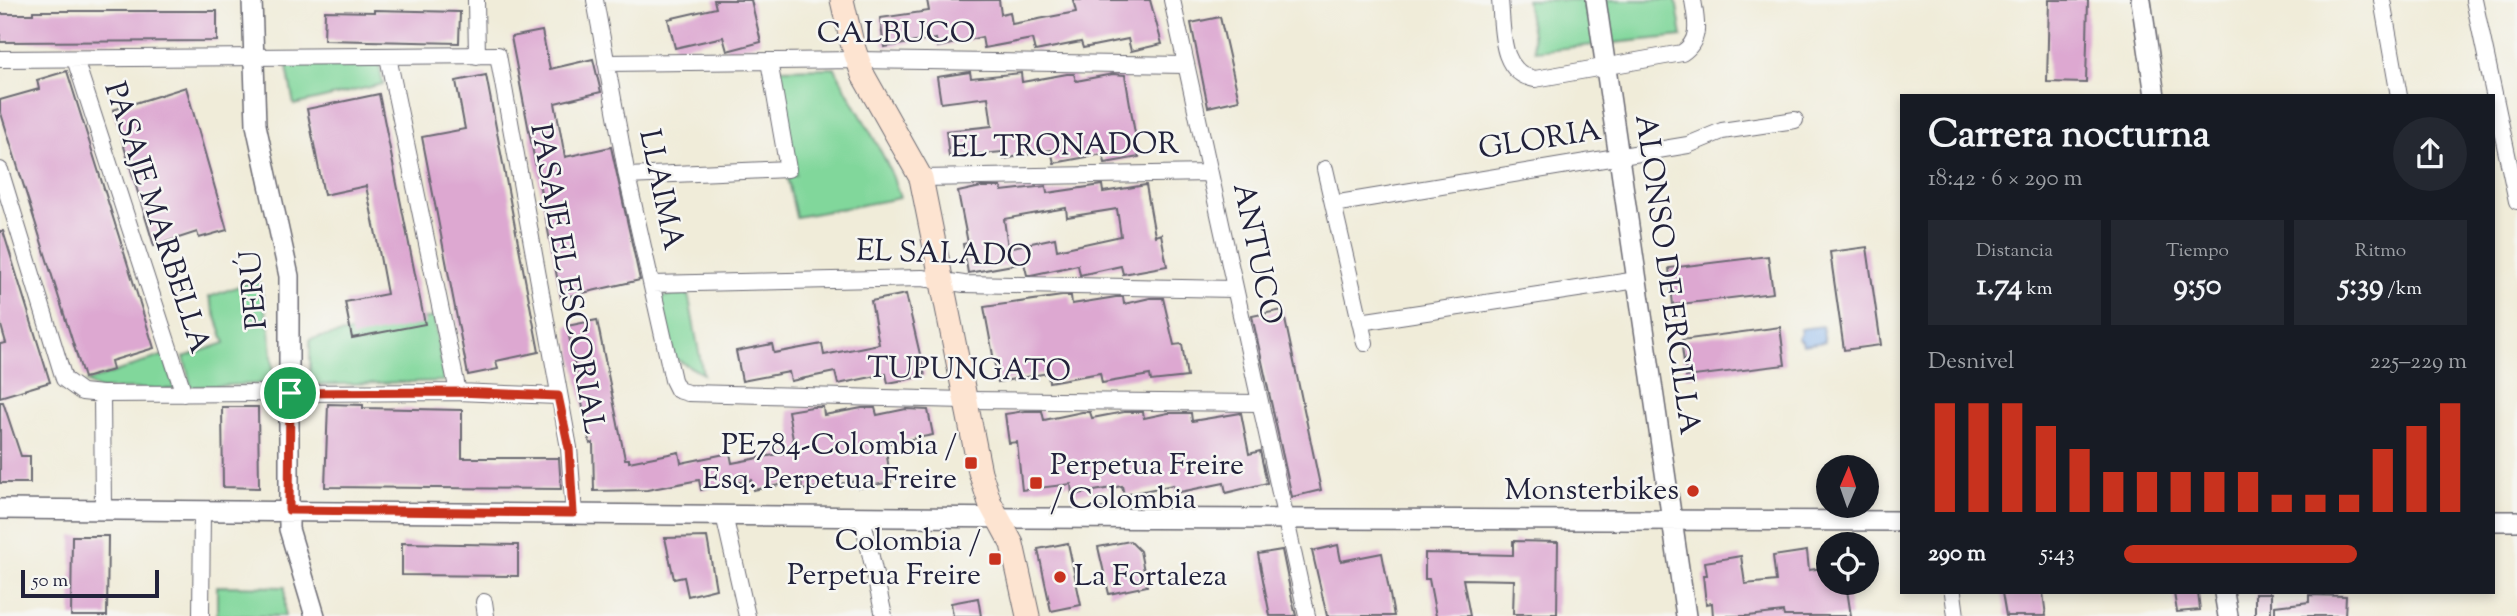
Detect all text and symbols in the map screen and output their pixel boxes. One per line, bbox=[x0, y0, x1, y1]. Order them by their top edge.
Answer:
street label: CALBUCO bbox=[817, 13, 975, 56]
street label: PASAJE MARBELLA bbox=[92, 77, 220, 359]
street label: GLORIA bbox=[1475, 110, 1605, 172]
text: Carrera nocturna bbox=[1928, 110, 2210, 164]
street label: ALONSO DE ERCILLA bbox=[1622, 112, 1710, 438]
button: share bbox=[2393, 117, 2467, 191]
street label: PASAJE EL ESCORIAL bbox=[518, 120, 614, 438]
street label: EL TRONADOR bbox=[951, 124, 1180, 170]
street label: LLAIMA bbox=[626, 126, 694, 254]
text: 18:42 · 6 × 290 m bbox=[1928, 163, 2083, 196]
street label: ANTUCO bbox=[1220, 179, 1292, 329]
street label: EL SALADO bbox=[855, 230, 1033, 280]
text: Distancia bbox=[1976, 238, 2053, 265]
text: Tiempo bbox=[2166, 238, 2229, 265]
text: Ritmo bbox=[2355, 238, 2406, 265]
street label: PERÚ bbox=[230, 249, 280, 331]
text: 1.74 bbox=[1977, 265, 2022, 308]
text: 9:50 bbox=[2173, 265, 2222, 308]
text: 5:39 bbox=[2339, 265, 2384, 308]
text: km bbox=[2022, 276, 2053, 303]
text: /km bbox=[2384, 276, 2422, 303]
text: Desnivel bbox=[1928, 346, 2014, 379]
text: 225–229 m bbox=[2370, 346, 2467, 379]
street label: TUPUNGATO bbox=[867, 348, 1071, 394]
pin bbox=[260, 363, 320, 423]
icon: arrive bbox=[271, 374, 309, 412]
place label: PE784-Colombia / Esq. Perpetua Freire bbox=[702, 425, 957, 502]
place label: Perpetua Freire / Colombia bbox=[1050, 445, 1244, 522]
marker: PE784-Colombia / Esq. Perpetua Freire bbox=[963, 455, 979, 471]
north arrow bbox=[1816, 455, 1880, 518]
map controls bbox=[1816, 455, 1879, 595]
place label: Monsterbikes bbox=[1504, 470, 1679, 513]
marker: Perpetua Freire / Colombia bbox=[1028, 475, 1044, 491]
marker: Monsterbikes bbox=[1685, 483, 1701, 499]
place label: Colombia / Perpetua Freire bbox=[787, 521, 981, 598]
button: locate bbox=[1816, 532, 1879, 595]
text: 290 m bbox=[1928, 538, 1986, 571]
text: 5:43 bbox=[2040, 538, 2075, 571]
marker: Colombia / Perpetua Freire bbox=[987, 551, 1003, 567]
place label: La Fortaleza bbox=[1074, 556, 1228, 599]
scale bar bbox=[21, 567, 159, 599]
text: 50 m bbox=[32, 568, 68, 595]
marker: La Fortaleza bbox=[1052, 569, 1068, 585]

